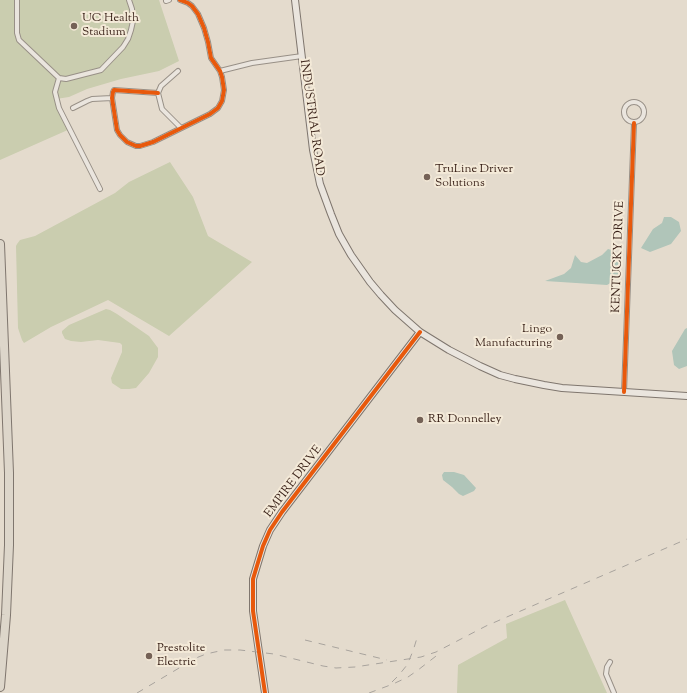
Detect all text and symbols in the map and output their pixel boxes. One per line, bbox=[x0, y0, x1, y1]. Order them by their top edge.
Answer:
place label: UC Health Stadium bbox=[82, 12, 139, 40]
marker: UC Health Stadium bbox=[69, 21, 79, 31]
street label: INDUSTRIAL ROAD bbox=[296, 59, 326, 177]
place label: TruLine Driver Solutions bbox=[435, 163, 513, 191]
marker: TruLine Driver Solutions bbox=[422, 172, 432, 182]
street label: KENTUCKY DRIVE bbox=[610, 201, 628, 313]
place label: Lingo Manufacturing bbox=[475, 323, 552, 351]
marker: Lingo Manufacturing bbox=[555, 332, 565, 342]
place label: RR Donnelley bbox=[428, 413, 501, 427]
marker: RR Donnelley bbox=[415, 415, 425, 425]
street label: EMPIRE DRIVE bbox=[262, 443, 326, 521]
place label: Prestolite Electric bbox=[157, 642, 205, 670]
marker: Prestolite Electric bbox=[144, 651, 154, 661]

